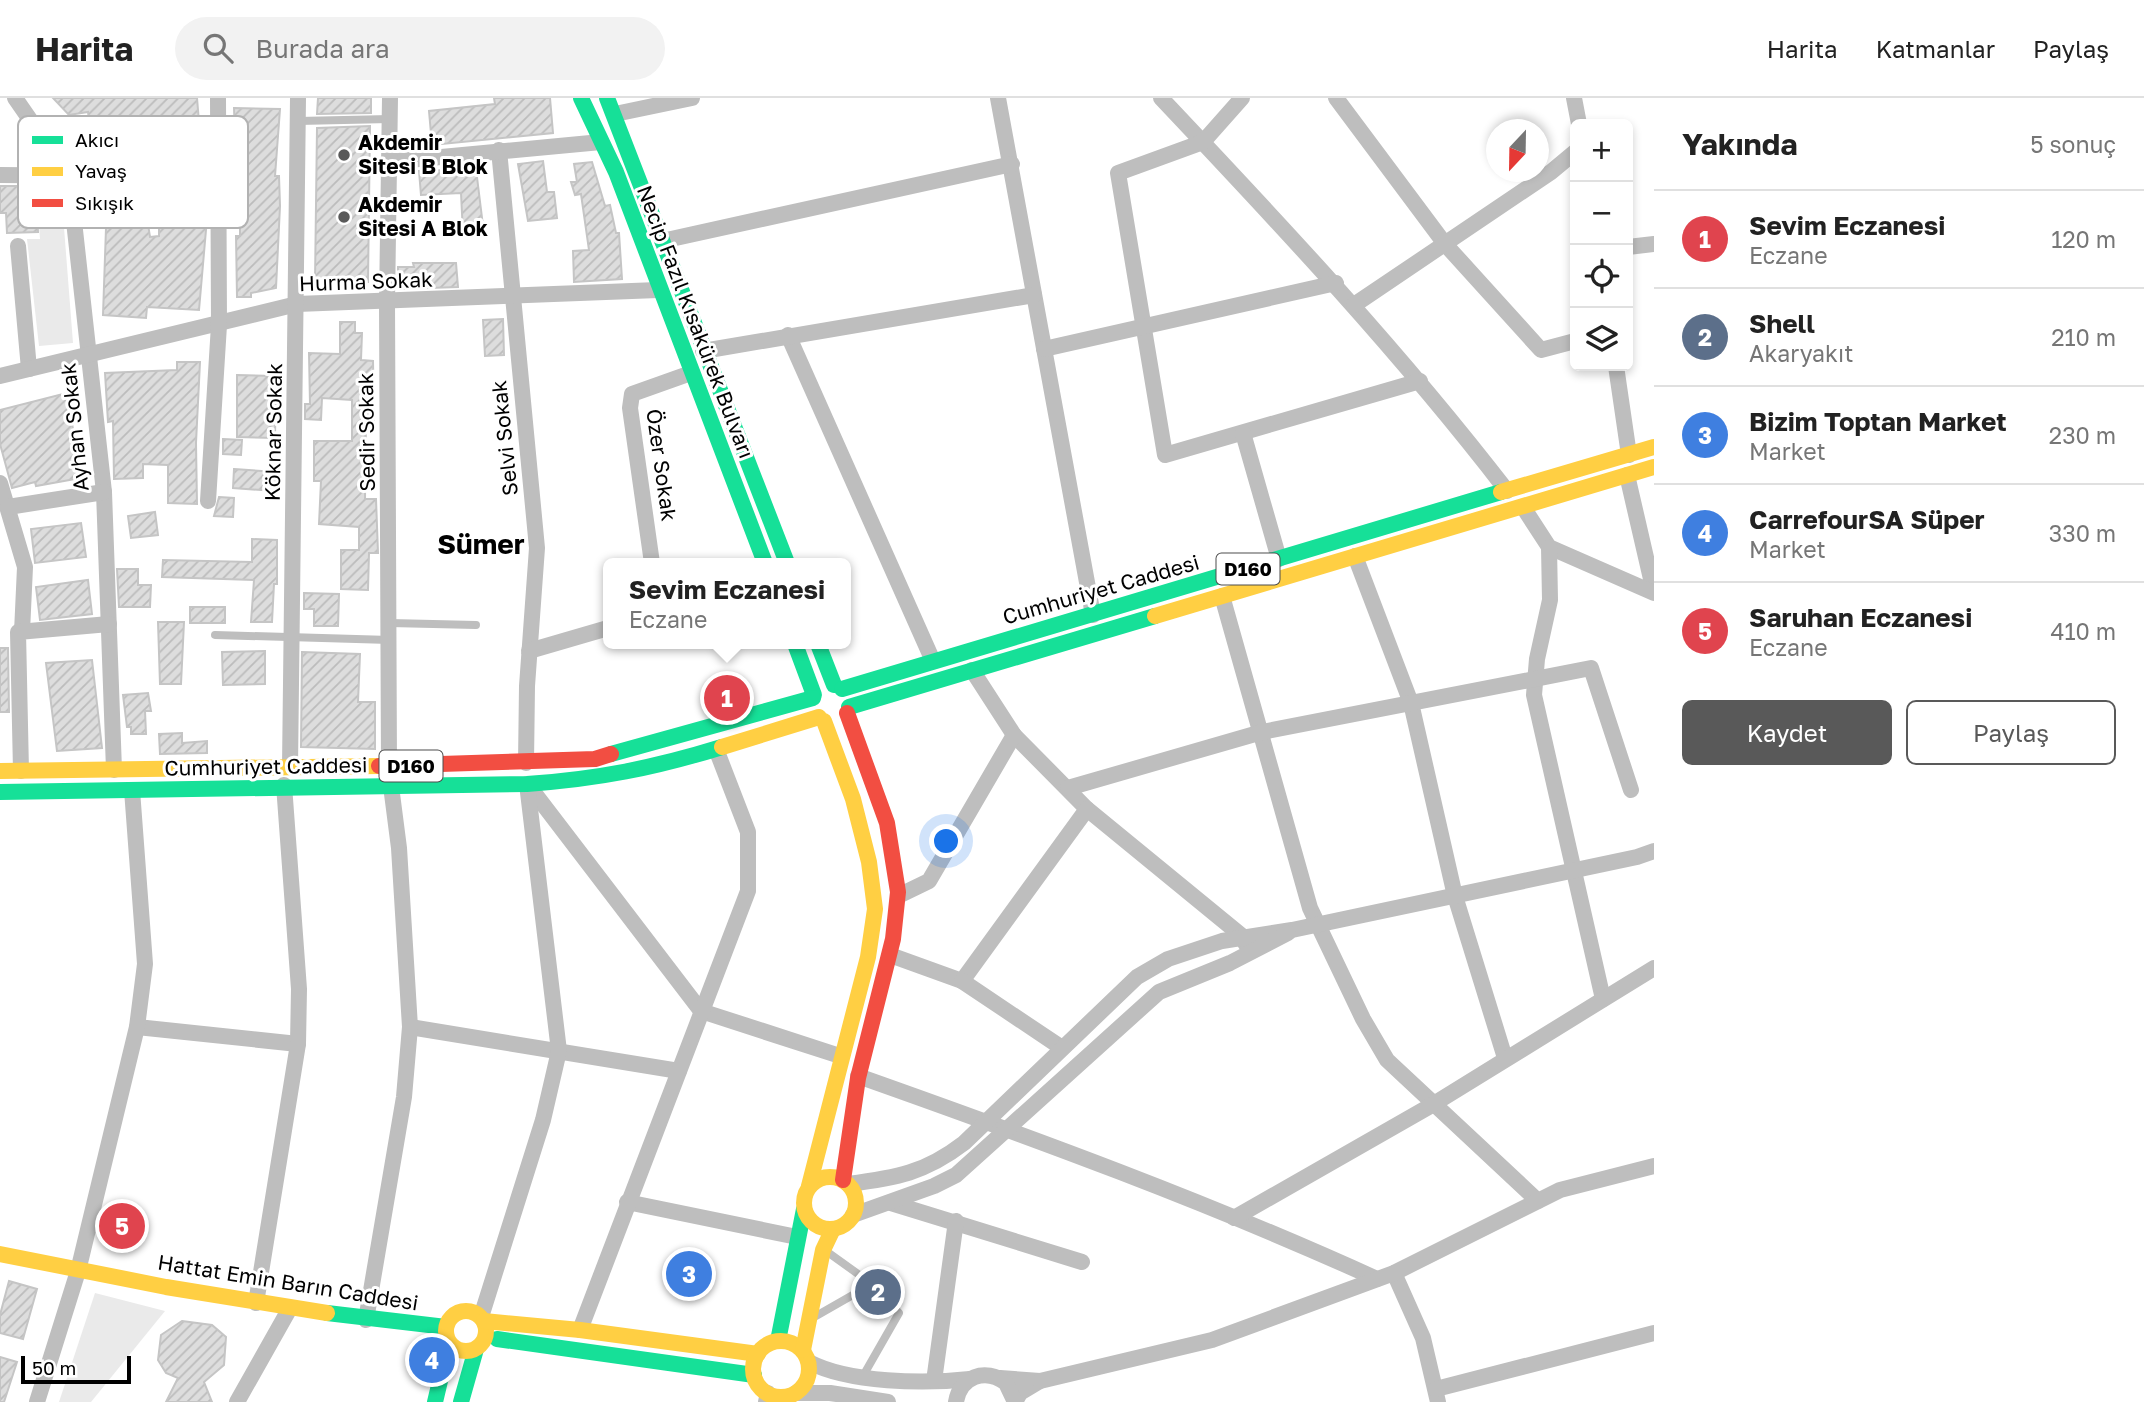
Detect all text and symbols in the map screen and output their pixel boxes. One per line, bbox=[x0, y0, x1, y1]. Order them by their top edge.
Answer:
search box bbox=[175, 17, 665, 80]
text: Harita bbox=[35, 29, 133, 68]
icon: search bbox=[199, 29, 237, 67]
text: Burada ara bbox=[255, 33, 390, 64]
text: Harita bbox=[1767, 34, 1838, 63]
text: Katmanlar bbox=[1876, 34, 1995, 63]
text: Paylaş bbox=[2033, 34, 2109, 63]
legend bbox=[18, 116, 248, 228]
north arrow bbox=[1486, 119, 1549, 182]
map controls bbox=[1570, 119, 1633, 371]
button: + bbox=[1570, 119, 1633, 182]
text: Yakında bbox=[1682, 126, 1798, 162]
text: Akıcı bbox=[75, 128, 119, 151]
place label: Akdemir Sitesi B Blok bbox=[358, 129, 488, 179]
text: 5 sonuç bbox=[2030, 130, 2116, 158]
marker: Akdemir Sitesi B Blok bbox=[336, 147, 352, 163]
text: Yavaş bbox=[75, 159, 127, 182]
street label: Necip Fazıl Kısakürek Bulvarı bbox=[632, 181, 760, 462]
button: − bbox=[1570, 182, 1633, 245]
text: Sıkışık bbox=[75, 191, 134, 214]
place label: Akdemir Sitesi A Blok bbox=[358, 191, 488, 241]
marker: Akdemir Sitesi A Blok bbox=[336, 209, 352, 225]
text: Sevim Eczanesi bbox=[1749, 210, 1945, 241]
text: 1 bbox=[1699, 225, 1711, 253]
text: 120 m bbox=[2051, 225, 2116, 253]
text: Eczane bbox=[1749, 241, 1828, 269]
button: locate bbox=[1570, 245, 1633, 308]
street label: Hurma Sokak bbox=[299, 266, 434, 296]
button: layers bbox=[1570, 308, 1633, 371]
text: Shell bbox=[1749, 308, 1815, 339]
text: 2 bbox=[1698, 323, 1712, 351]
text: 210 m bbox=[2051, 323, 2116, 351]
text: Akaryakıt bbox=[1749, 339, 1853, 367]
street label: Ayhan Sokak bbox=[54, 362, 94, 493]
street label: Köknar Sokak bbox=[259, 363, 287, 501]
street label: Sedir Sokak bbox=[352, 372, 380, 492]
street label: Selvi Sokak bbox=[485, 379, 523, 497]
text: Bizim Toptan Market bbox=[1749, 406, 2007, 437]
street label: Özer Sokak bbox=[641, 407, 683, 523]
text: 3 bbox=[1698, 421, 1712, 449]
text: 230 m bbox=[2049, 421, 2116, 449]
text: Market bbox=[1749, 437, 1826, 465]
text: CarrefourSA Süper bbox=[1749, 504, 1985, 535]
text: 4 bbox=[1698, 519, 1712, 547]
text: 330 m bbox=[2049, 519, 2116, 547]
district label: Sümer bbox=[437, 527, 525, 560]
text: Market bbox=[1749, 535, 1826, 563]
street label: Cumhuriyet Caddesi bbox=[1000, 549, 1202, 630]
road number: D160 bbox=[1216, 554, 1280, 584]
popup bbox=[603, 558, 851, 649]
text: Sevim Eczanesi bbox=[629, 574, 825, 605]
text: Saruhan Eczanesi bbox=[1749, 602, 1972, 633]
text: Eczane bbox=[629, 605, 707, 633]
text: 5 bbox=[1698, 617, 1712, 645]
text: 410 m bbox=[2050, 617, 2116, 645]
text: Eczane bbox=[1749, 633, 1828, 661]
pin: 1 bbox=[704, 672, 750, 724]
button: Kaydet bbox=[1682, 700, 1892, 765]
button: Paylaş bbox=[1906, 700, 2116, 765]
road number: D160 bbox=[380, 750, 442, 782]
street label: Cumhuriyet Caddesi bbox=[164, 751, 368, 781]
your location bbox=[929, 824, 963, 858]
pin: 5 bbox=[99, 1200, 145, 1252]
pin: 3 bbox=[666, 1248, 712, 1300]
street label: Hattat Emin Barın Caddesi bbox=[156, 1249, 420, 1315]
pin: 2 bbox=[855, 1266, 901, 1318]
pin: 4 bbox=[409, 1334, 455, 1386]
scale bar bbox=[21, 1353, 131, 1385]
text: 50 m bbox=[32, 1356, 76, 1379]

